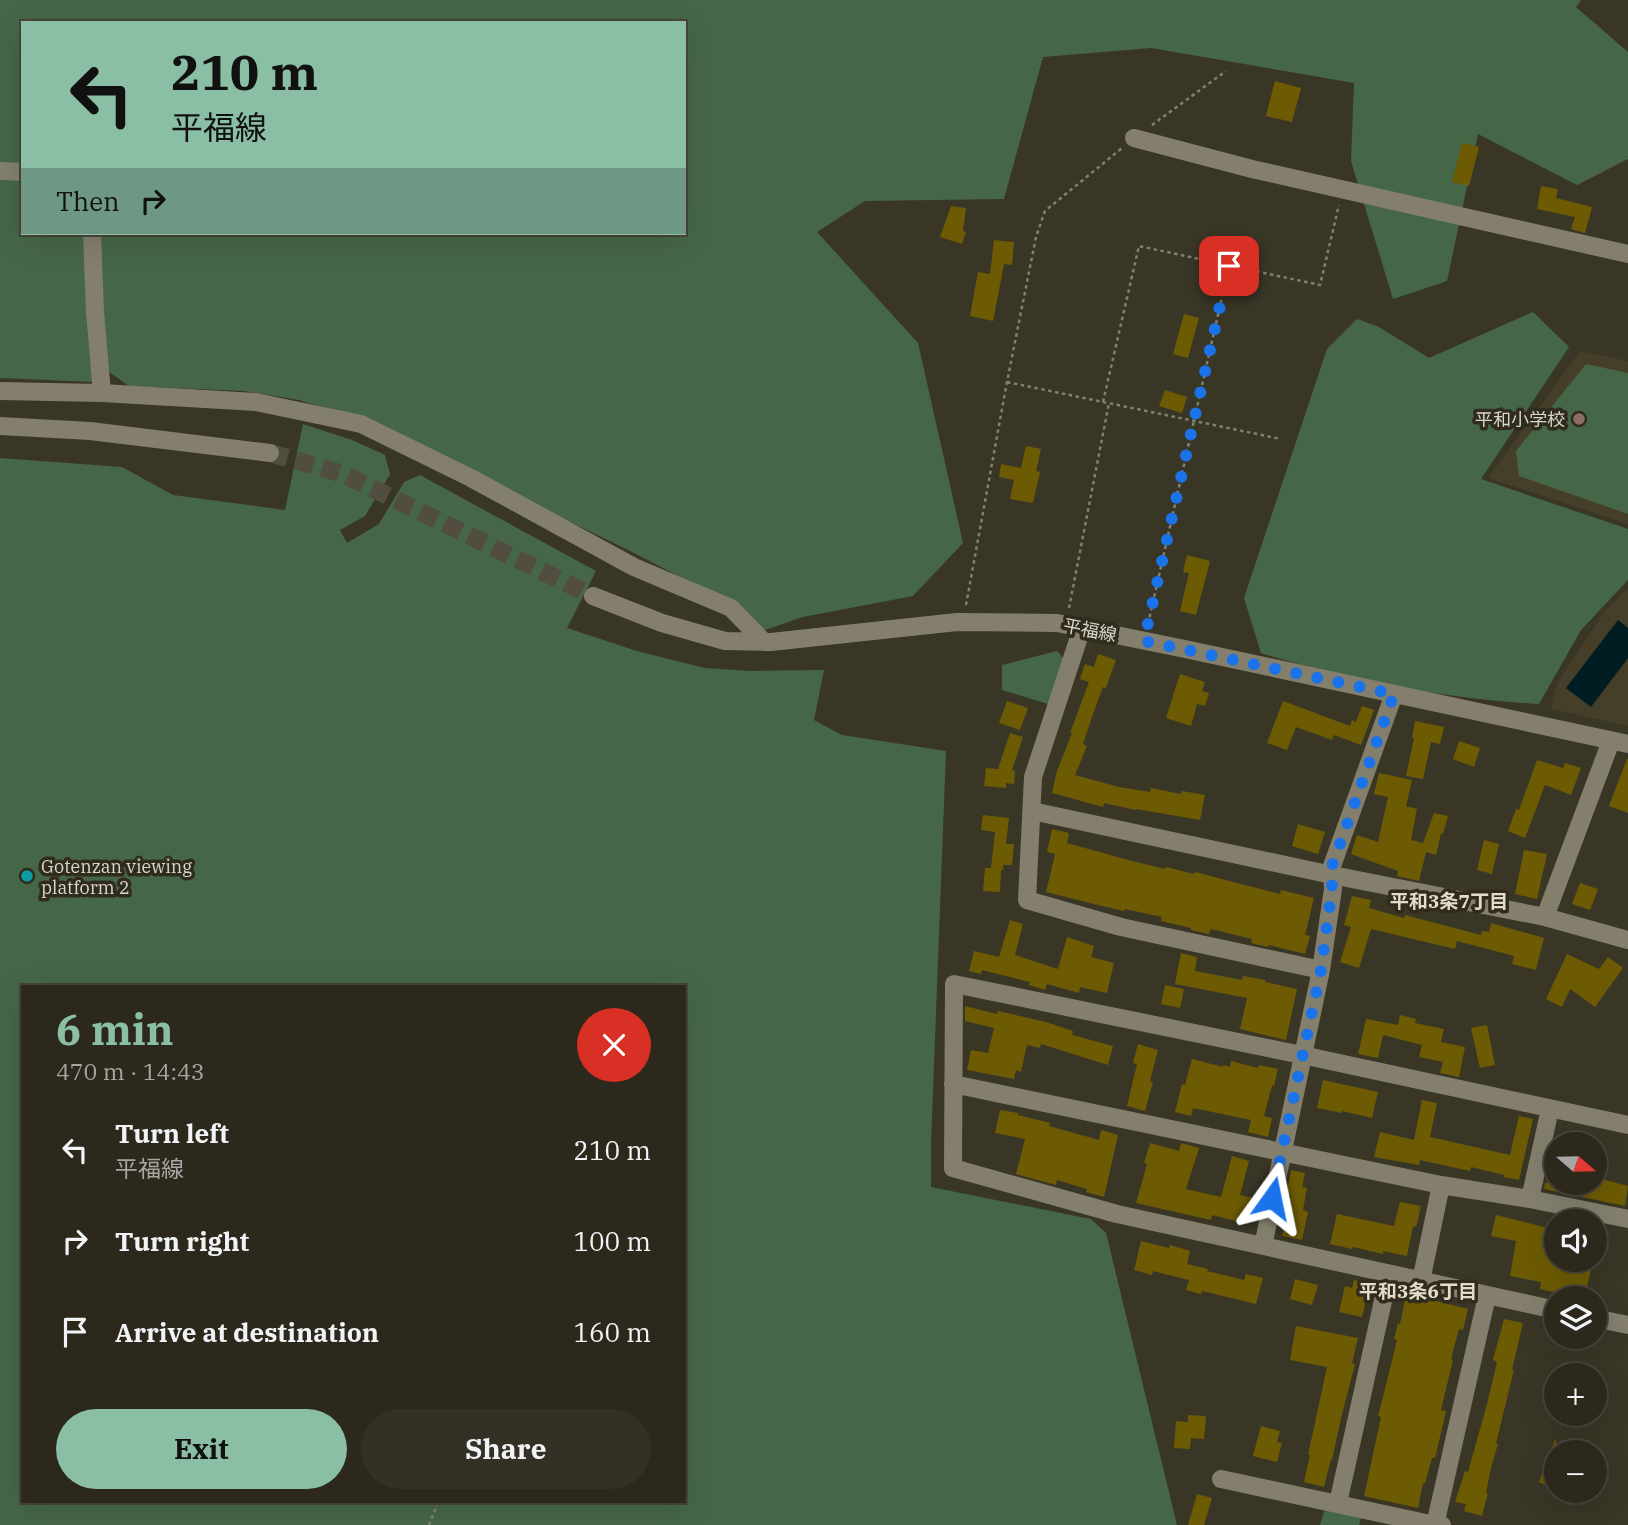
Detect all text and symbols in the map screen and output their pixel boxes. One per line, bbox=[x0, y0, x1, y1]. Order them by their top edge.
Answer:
text: 210 m bbox=[171, 40, 318, 103]
icon: left bbox=[56, 49, 147, 140]
text: 平福線 bbox=[171, 106, 267, 148]
icon: right bbox=[134, 182, 172, 220]
text: Then bbox=[56, 184, 120, 218]
pin bbox=[1199, 236, 1259, 296]
icon: arrive bbox=[1210, 247, 1248, 285]
place label: 平和小学校 bbox=[1475, 408, 1565, 431]
marker: 平和小学校 bbox=[1571, 411, 1587, 427]
street label: 平福線 bbox=[1061, 614, 1119, 646]
place label: Gotenzan viewing platform 2 bbox=[41, 855, 192, 899]
marker: Gotenzan viewing platform 2 bbox=[19, 868, 35, 884]
district label: 平和3条7丁目 bbox=[1390, 889, 1508, 913]
text: 6 min bbox=[56, 1002, 174, 1057]
button: close bbox=[577, 1008, 651, 1082]
text: 470 m · 14:43 bbox=[56, 1056, 205, 1086]
text: Turn left bbox=[115, 1116, 229, 1150]
icon: left bbox=[56, 1131, 94, 1169]
north arrow bbox=[1544, 1132, 1606, 1195]
map controls bbox=[1544, 1132, 1607, 1503]
text: 210 m bbox=[573, 1133, 651, 1167]
text: 平福線 bbox=[115, 1153, 184, 1183]
position arrow bbox=[1235, 1161, 1309, 1235]
button: sound bbox=[1544, 1209, 1607, 1272]
icon: right bbox=[56, 1222, 94, 1260]
text: Turn right bbox=[115, 1224, 249, 1258]
text: 100 m bbox=[573, 1224, 651, 1258]
district label: 平和3条6丁目 bbox=[1359, 1279, 1477, 1303]
button: layers bbox=[1544, 1286, 1607, 1349]
icon: arrive bbox=[56, 1313, 94, 1351]
text: Arrive at destination bbox=[115, 1315, 379, 1349]
text: 160 m bbox=[573, 1315, 651, 1349]
button: + bbox=[1544, 1363, 1607, 1426]
button: Exit bbox=[56, 1409, 347, 1489]
button: Share bbox=[361, 1409, 651, 1489]
button: − bbox=[1544, 1440, 1607, 1503]

